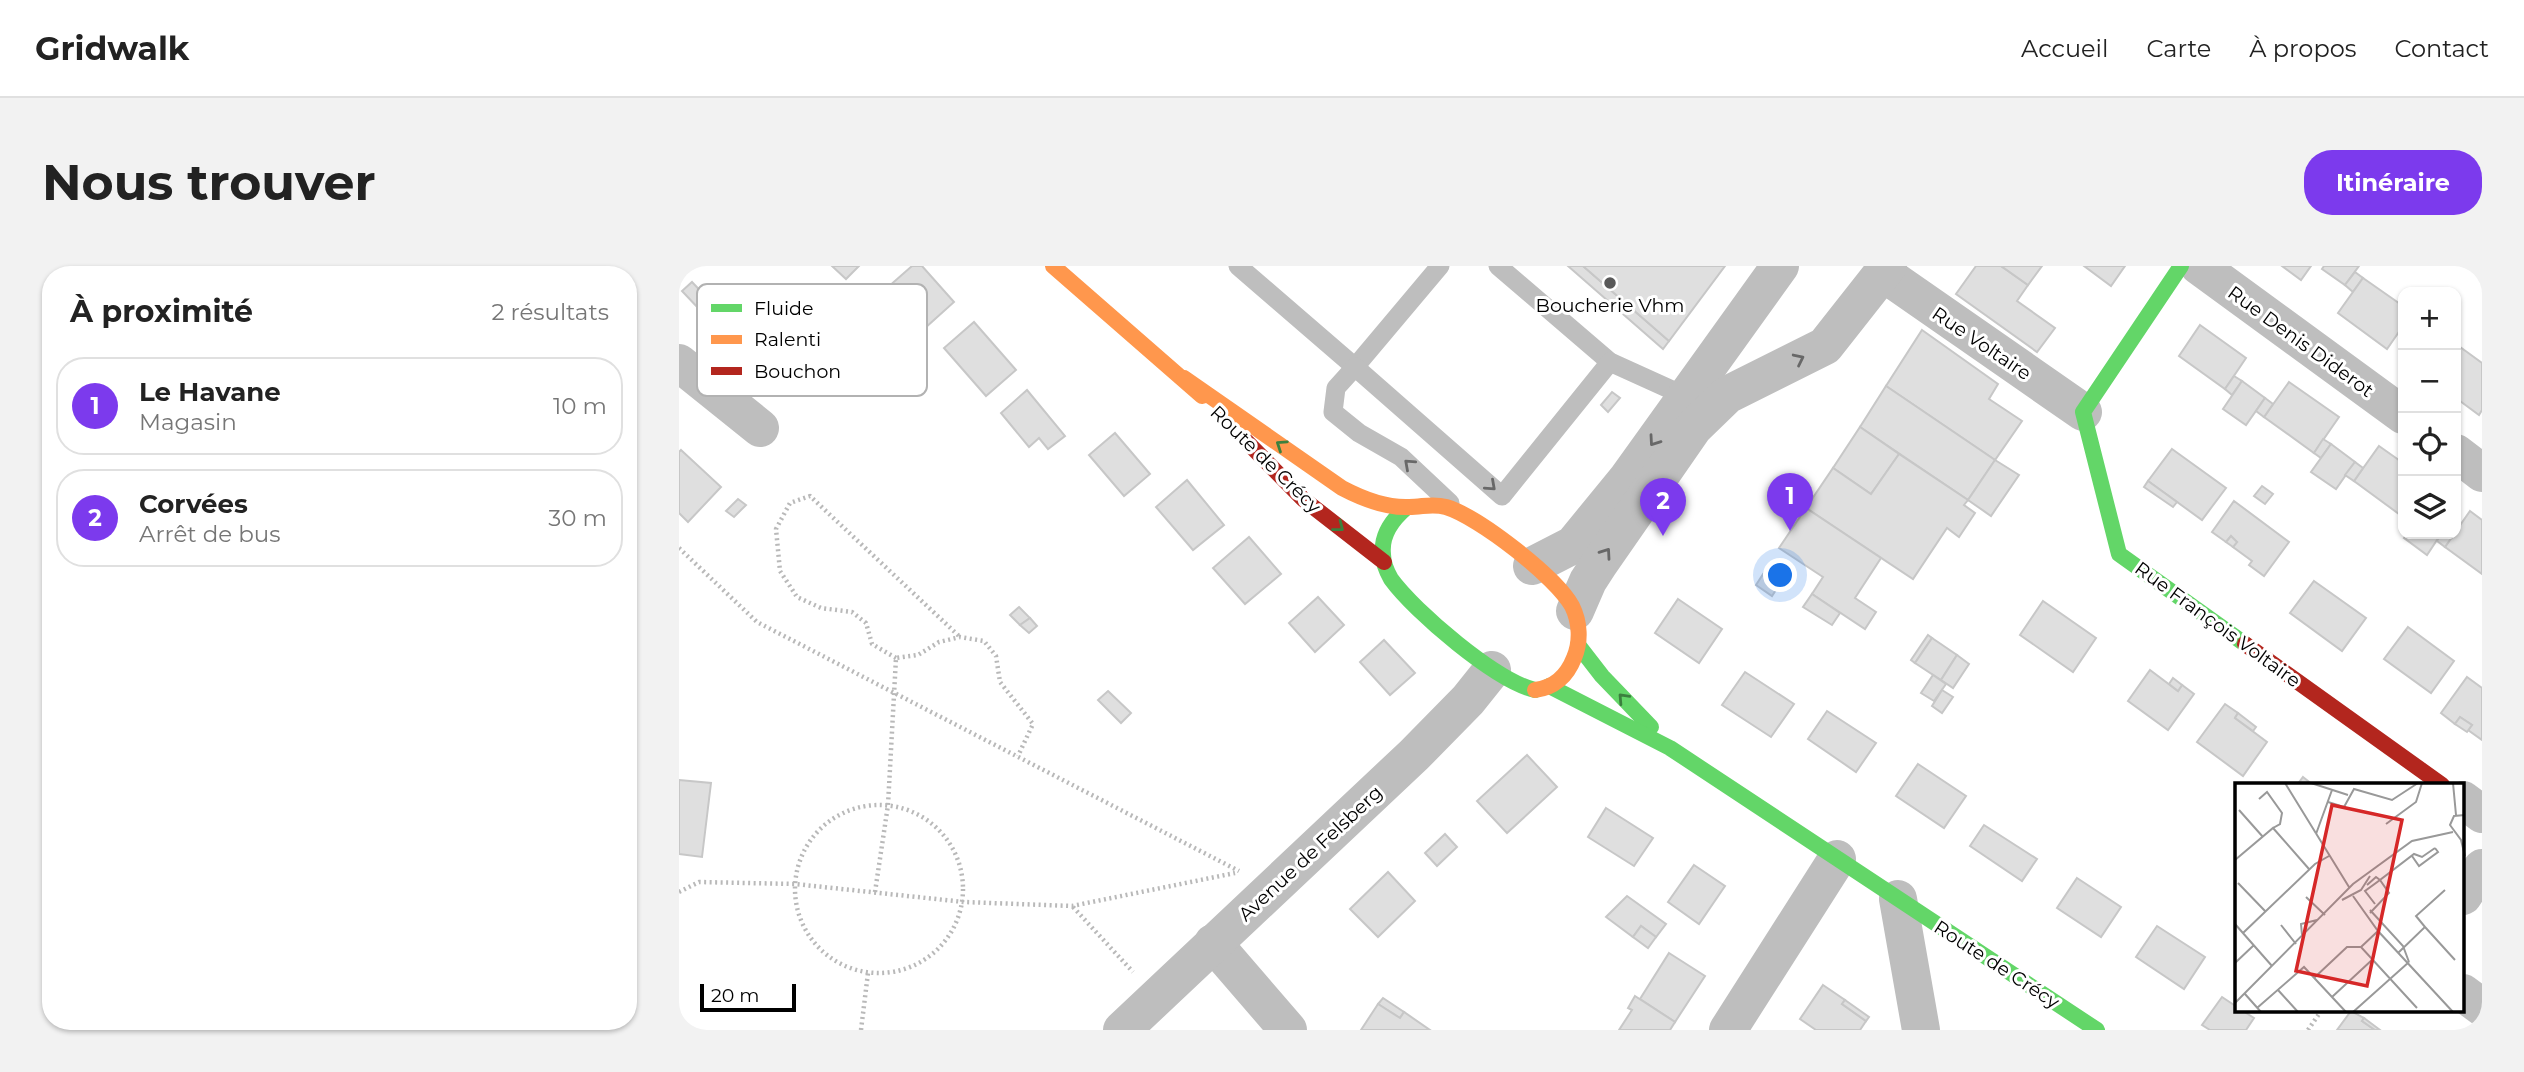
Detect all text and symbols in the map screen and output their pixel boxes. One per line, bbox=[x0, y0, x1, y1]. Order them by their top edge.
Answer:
text: Gridwalk bbox=[35, 28, 189, 68]
text: Accueil bbox=[2021, 34, 2108, 63]
text: Carte bbox=[2146, 34, 2211, 63]
text: À propos bbox=[2249, 34, 2356, 63]
text: Contact bbox=[2394, 34, 2489, 63]
button: Itinéraire bbox=[2304, 150, 2482, 215]
text: Nous trouver bbox=[42, 153, 376, 212]
marker: Boucherie Vhm bbox=[1602, 275, 1618, 291]
street label: Rue Denis Diderot bbox=[2223, 281, 2378, 402]
legend bbox=[697, 284, 927, 396]
map controls bbox=[2398, 287, 2461, 539]
button: + bbox=[2398, 287, 2461, 350]
text: À proximité bbox=[70, 293, 253, 330]
place label: Boucherie Vhm bbox=[1536, 294, 1684, 317]
text: Fluide bbox=[754, 297, 813, 320]
text: 2 résultats bbox=[491, 298, 609, 326]
street label: Rue Voltaire bbox=[1928, 302, 2036, 385]
text: Ralenti bbox=[754, 328, 821, 351]
button: − bbox=[2398, 350, 2461, 413]
one-way arrow bbox=[1792, 353, 1804, 367]
text: Bouchon bbox=[754, 360, 841, 383]
text: Le Havane bbox=[139, 376, 281, 408]
text: 1 bbox=[90, 392, 100, 420]
text: 10 m bbox=[553, 392, 607, 420]
street label: Route de Crécy bbox=[1206, 401, 1326, 518]
text: Magasin bbox=[139, 408, 237, 436]
button: locate bbox=[2398, 413, 2461, 476]
one-way arrow bbox=[1650, 433, 1662, 446]
one-way arrow bbox=[1276, 441, 1289, 453]
one-way arrow bbox=[1404, 460, 1417, 472]
pin: 1 bbox=[1767, 473, 1813, 531]
button: layers bbox=[2398, 476, 2461, 539]
one-way arrow bbox=[1482, 478, 1495, 490]
pin: 2 bbox=[1640, 478, 1686, 536]
text: Corvées bbox=[139, 488, 248, 520]
text: 2 bbox=[88, 504, 102, 532]
text: 30 m bbox=[548, 504, 607, 532]
one-way arrow bbox=[1331, 519, 1344, 532]
text: Arrêt de bus bbox=[139, 520, 281, 548]
one-way arrow bbox=[1598, 548, 1610, 561]
street label: Rue François Voltaire bbox=[2130, 557, 2305, 692]
your location bbox=[1763, 558, 1797, 592]
one-way arrow bbox=[1619, 693, 1631, 706]
street label: Avenue de Felsberg bbox=[1234, 781, 1387, 926]
inset map bbox=[2235, 783, 2465, 1012]
street label: Route de Crécy bbox=[1930, 915, 2064, 1014]
scale bar bbox=[700, 981, 796, 1013]
text: 20 m bbox=[711, 984, 759, 1007]

